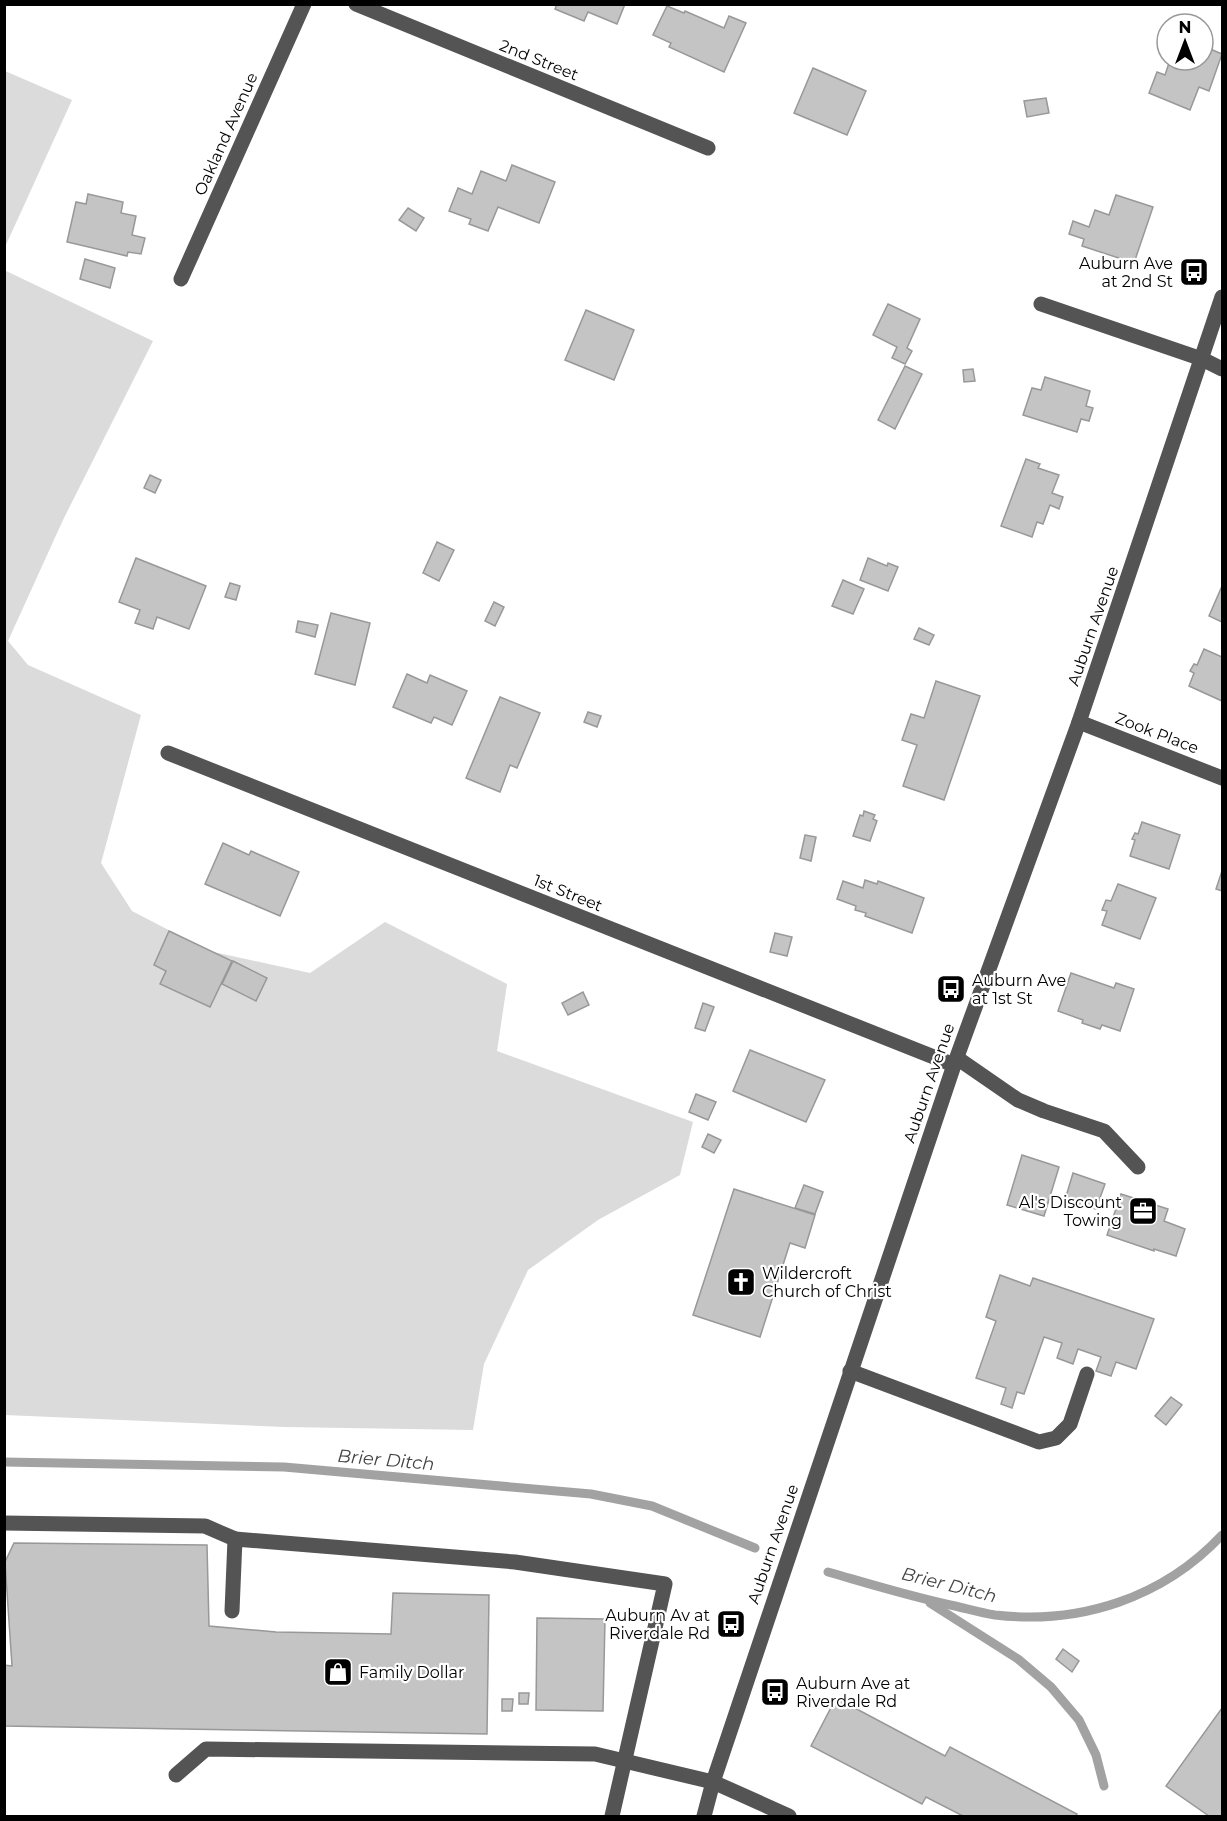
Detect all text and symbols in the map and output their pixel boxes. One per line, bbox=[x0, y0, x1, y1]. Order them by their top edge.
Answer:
north arrow bbox=[1155, 12, 1215, 72]
text: N bbox=[1179, 18, 1191, 37]
street label: 2nd Street bbox=[497, 36, 582, 85]
street label: Oakland Avenue bbox=[190, 70, 262, 198]
place label: Auburn Ave at 2nd St bbox=[1079, 254, 1173, 291]
bus stop icon: Auburn Ave at 2nd St bbox=[1178, 256, 1210, 288]
street label: Auburn Avenue bbox=[1064, 564, 1122, 688]
street label: Zook Place bbox=[1113, 708, 1201, 758]
street label: 1st Street bbox=[531, 871, 606, 916]
place label: Auburn Ave at 1st St bbox=[972, 971, 1066, 1008]
bus stop icon: Auburn Ave at 1st St bbox=[935, 973, 967, 1005]
street label: Auburn Avenue bbox=[900, 1021, 958, 1145]
place label: Al's Discount Towing bbox=[1019, 1193, 1122, 1230]
office icon: Al's Discount Towing bbox=[1127, 1195, 1159, 1227]
place label: Wildercroft Church of Christ bbox=[762, 1264, 892, 1301]
church icon: Wildercroft Church of Christ bbox=[725, 1266, 757, 1298]
water label: Brier Ditch bbox=[337, 1445, 435, 1475]
street label: Auburn Avenue bbox=[744, 1482, 802, 1606]
water label: Brier Ditch bbox=[899, 1563, 999, 1607]
place label: Auburn Av at Riverdale Rd bbox=[605, 1606, 710, 1643]
bus stop icon: Auburn Av at Riverdale Rd bbox=[715, 1608, 747, 1640]
shop icon: Family Dollar bbox=[322, 1656, 354, 1688]
place label: Family Dollar bbox=[359, 1663, 464, 1682]
place label: Auburn Ave at Riverdale Rd bbox=[796, 1674, 911, 1711]
bus stop icon: Auburn Ave at Riverdale Rd bbox=[759, 1676, 791, 1708]

